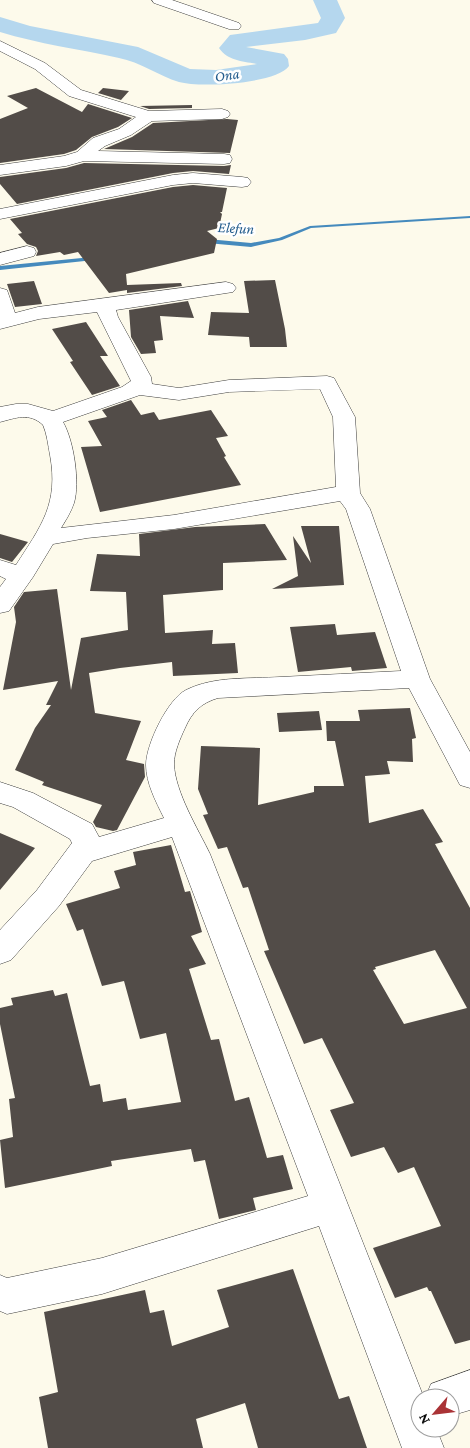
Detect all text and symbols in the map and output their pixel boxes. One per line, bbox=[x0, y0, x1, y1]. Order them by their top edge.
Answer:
water label: Ona bbox=[214, 65, 240, 85]
water label: Elefun bbox=[217, 219, 255, 238]
north arrow bbox=[410, 1388, 460, 1438]
text: N bbox=[414, 1411, 433, 1427]

